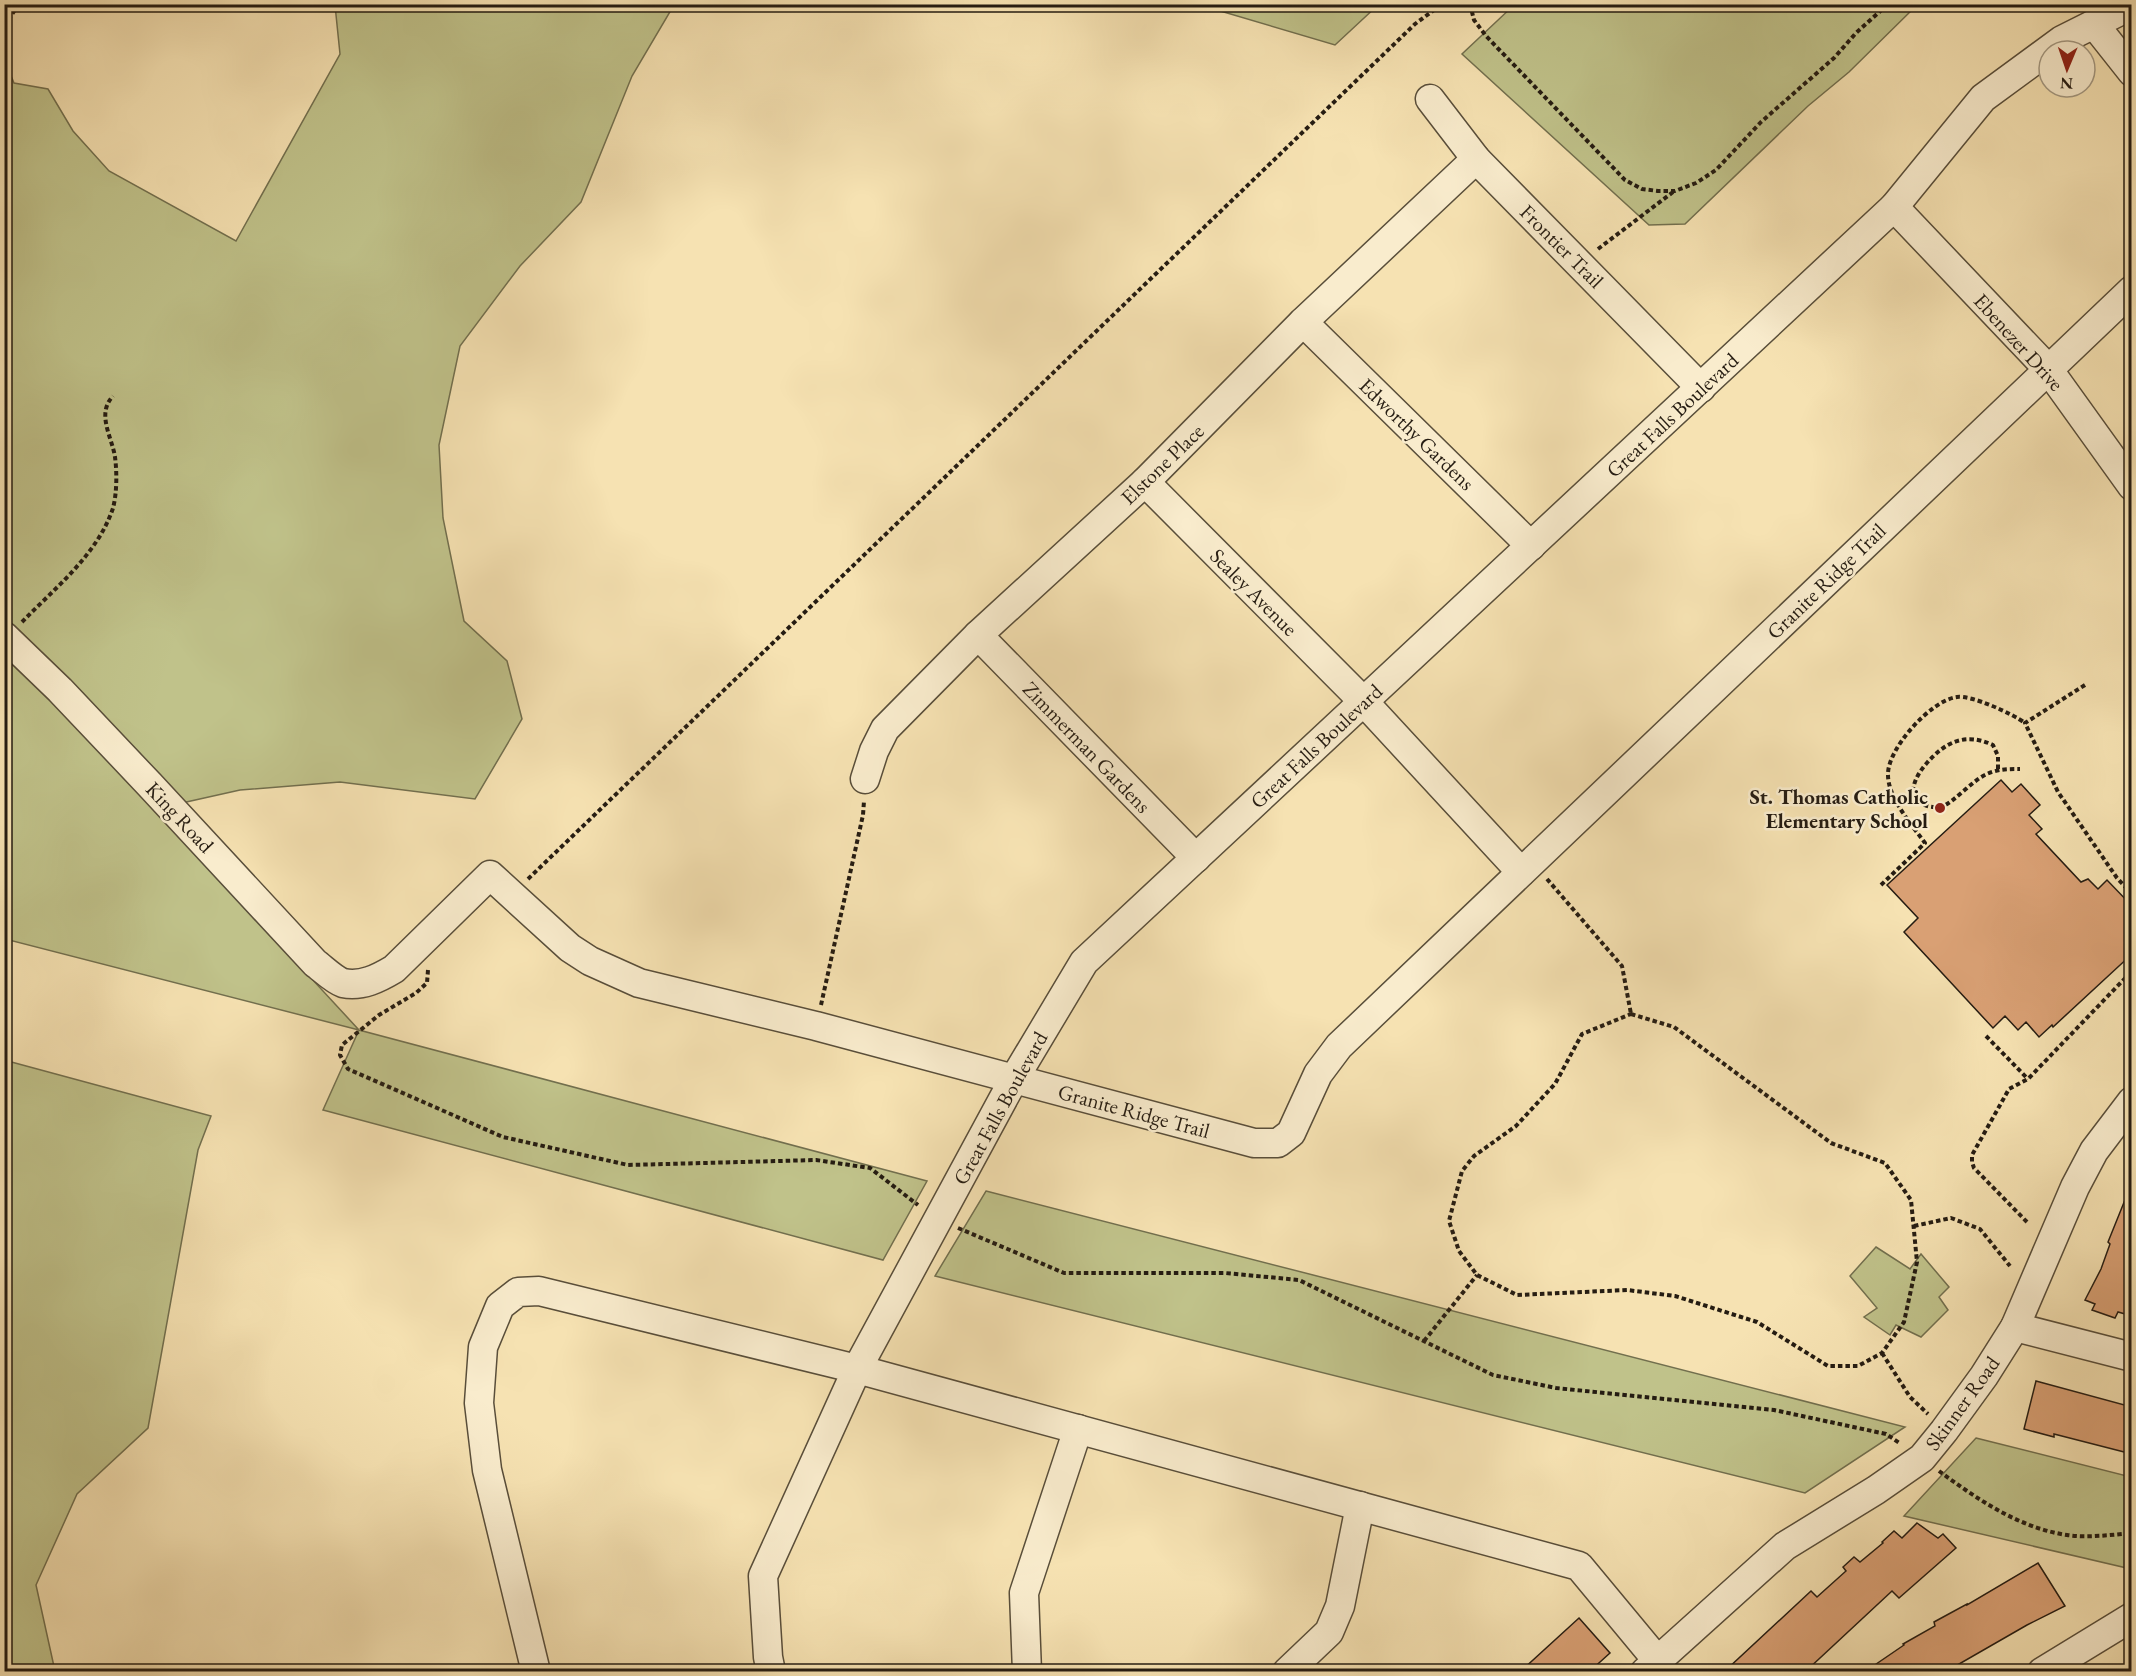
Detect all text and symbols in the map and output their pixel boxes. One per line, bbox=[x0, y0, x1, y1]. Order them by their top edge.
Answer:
north arrow bbox=[2037, 39, 2097, 99]
text: N bbox=[2060, 73, 2073, 94]
street label: Frontier Trail bbox=[1514, 198, 1610, 294]
street label: Ebenezer Drive bbox=[1968, 288, 2070, 396]
street label: Great Falls Boulevard bbox=[1600, 347, 1744, 483]
street label: Edworthy Gardens bbox=[1353, 372, 1481, 496]
street label: Elstone Place bbox=[1115, 418, 1209, 510]
street label: Granite Ridge Trail bbox=[1761, 517, 1891, 645]
street label: Sealey Avenue bbox=[1204, 542, 1304, 642]
street label: Zimmerman Gardens bbox=[1017, 675, 1157, 819]
street label: Great Falls Boulevard bbox=[1244, 678, 1388, 814]
street label: King Road bbox=[140, 776, 220, 859]
place label: St. Thomas Catholic Elementary School bbox=[1750, 783, 1928, 834]
marker: St. Thomas Catholic Elementary School bbox=[1933, 801, 1947, 815]
street label: Great Falls Boulevard bbox=[947, 1026, 1053, 1189]
street label: Granite Ridge Trail bbox=[1055, 1078, 1213, 1144]
street label: Skinner Road bbox=[1919, 1350, 2006, 1456]

